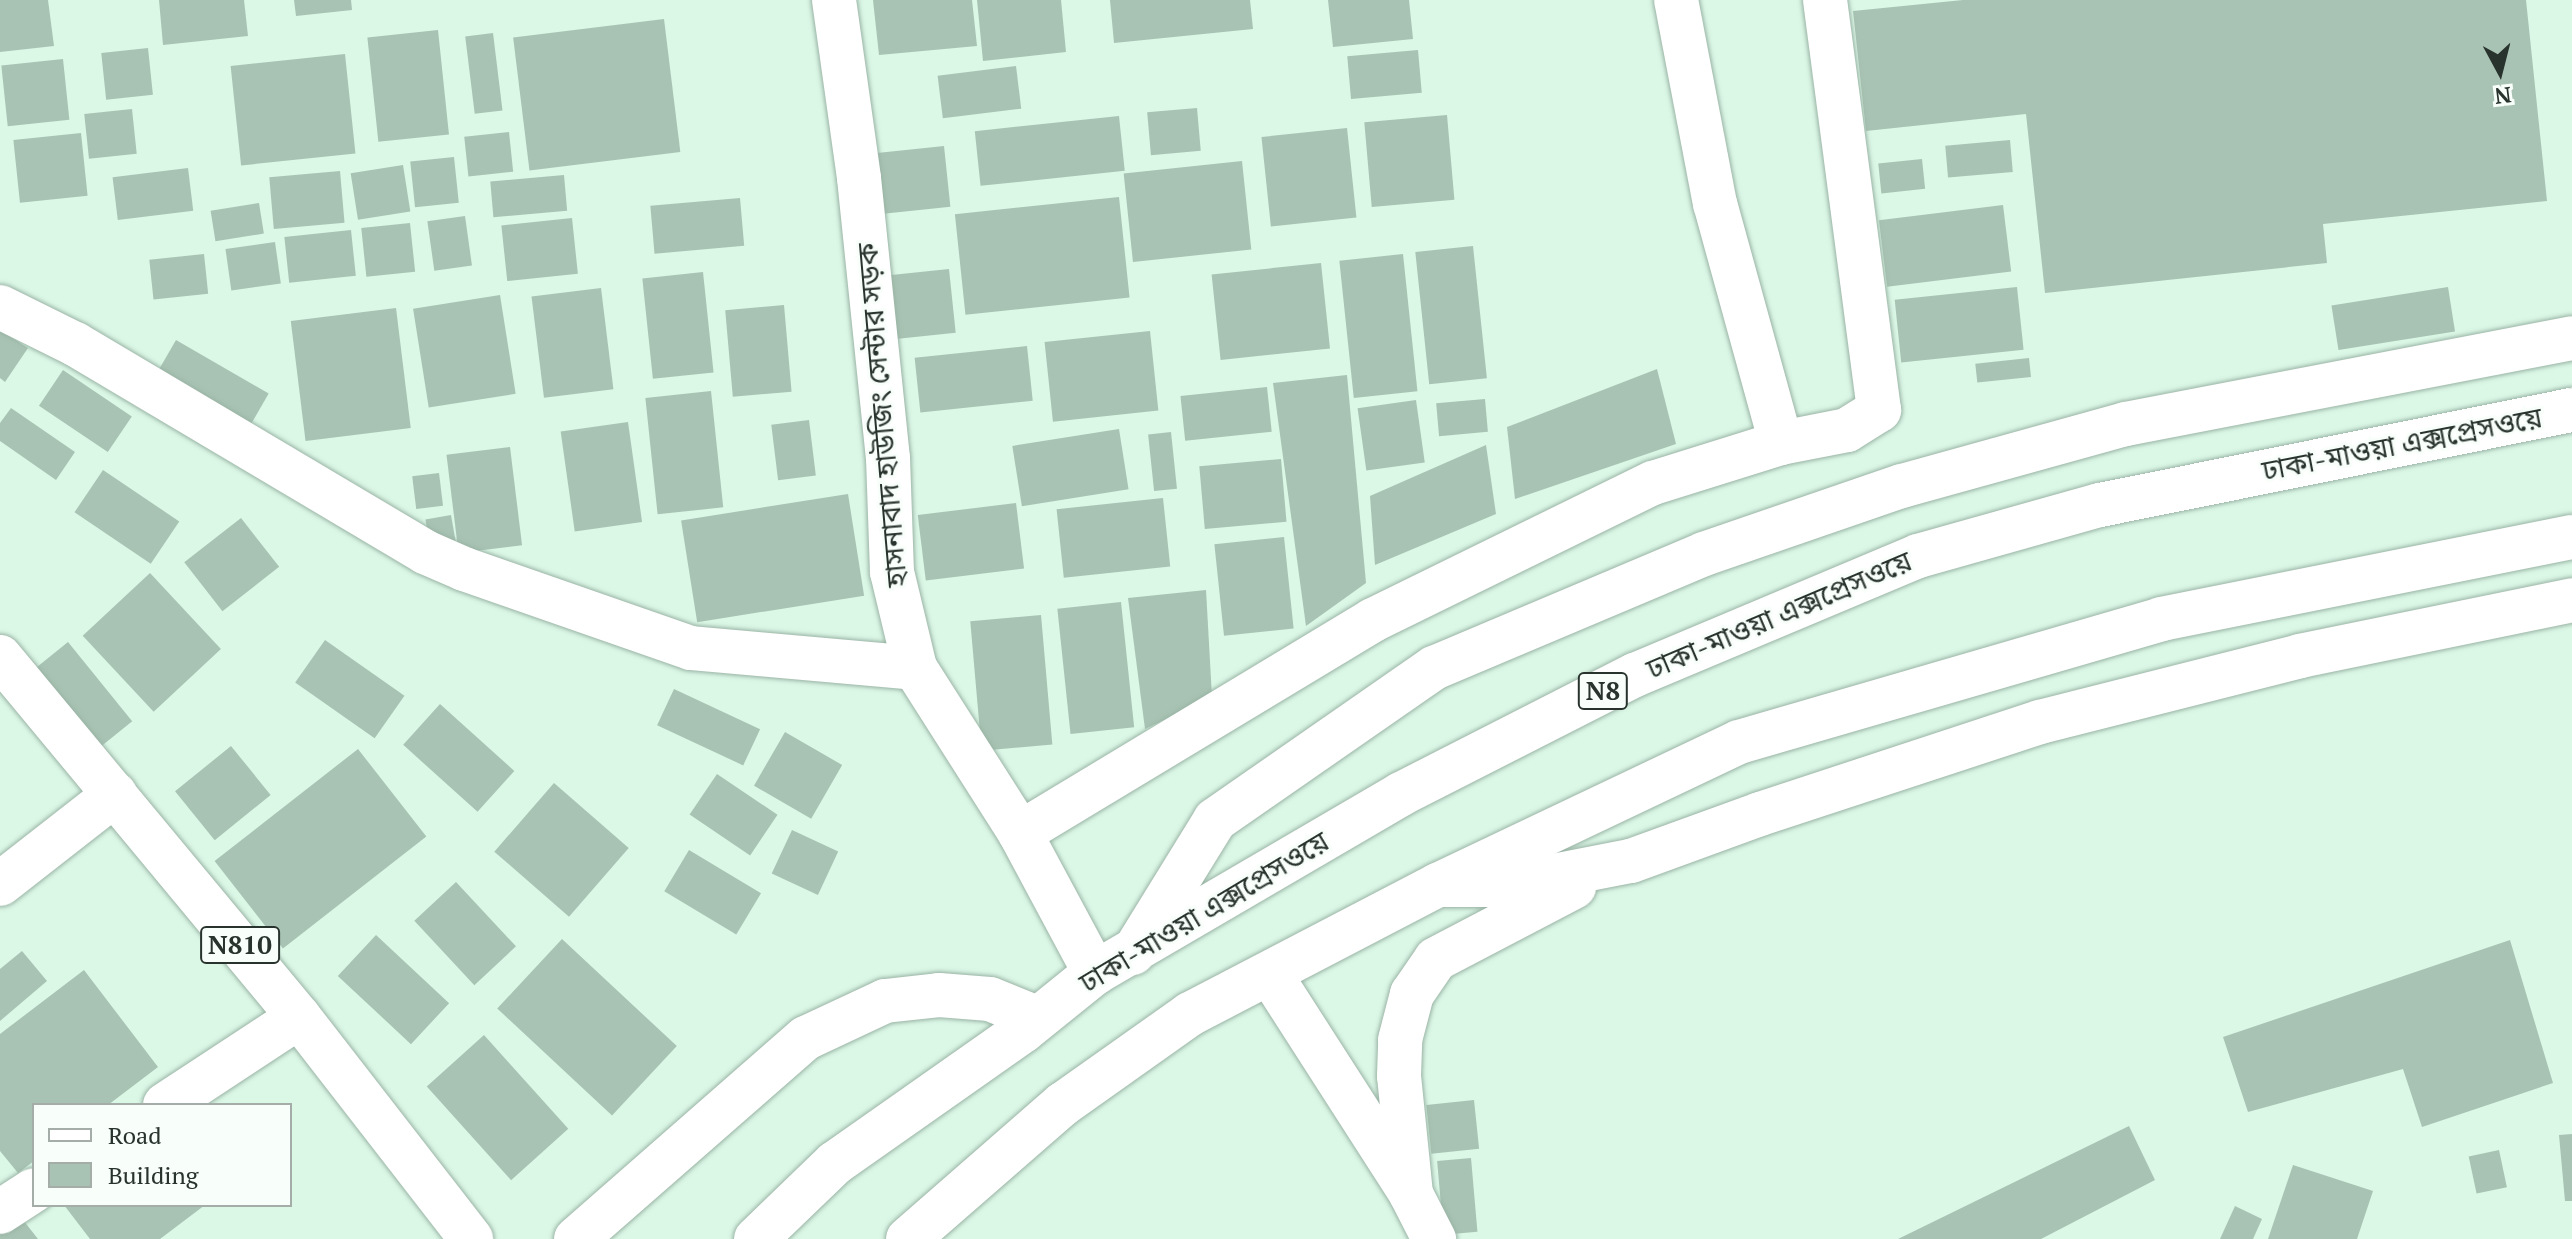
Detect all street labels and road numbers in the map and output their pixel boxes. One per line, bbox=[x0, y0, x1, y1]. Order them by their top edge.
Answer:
street label: হাসনাবাদ হাউজিং সেন্টার সড়ক bbox=[850, 242, 914, 588]
street label: ঢাকা-মাওয়া এক্সপ্রেসওয়ে bbox=[2259, 400, 2545, 488]
street label: ঢাকা-মাওয়া এক্সপ্রেসওয়ে bbox=[1642, 544, 1916, 686]
road number: N8 bbox=[1577, 669, 1629, 713]
street label: ঢাকা-মাওয়া এক্সপ্রেসওয়ে bbox=[1073, 824, 1335, 1000]
road number: N810 bbox=[200, 923, 280, 967]

